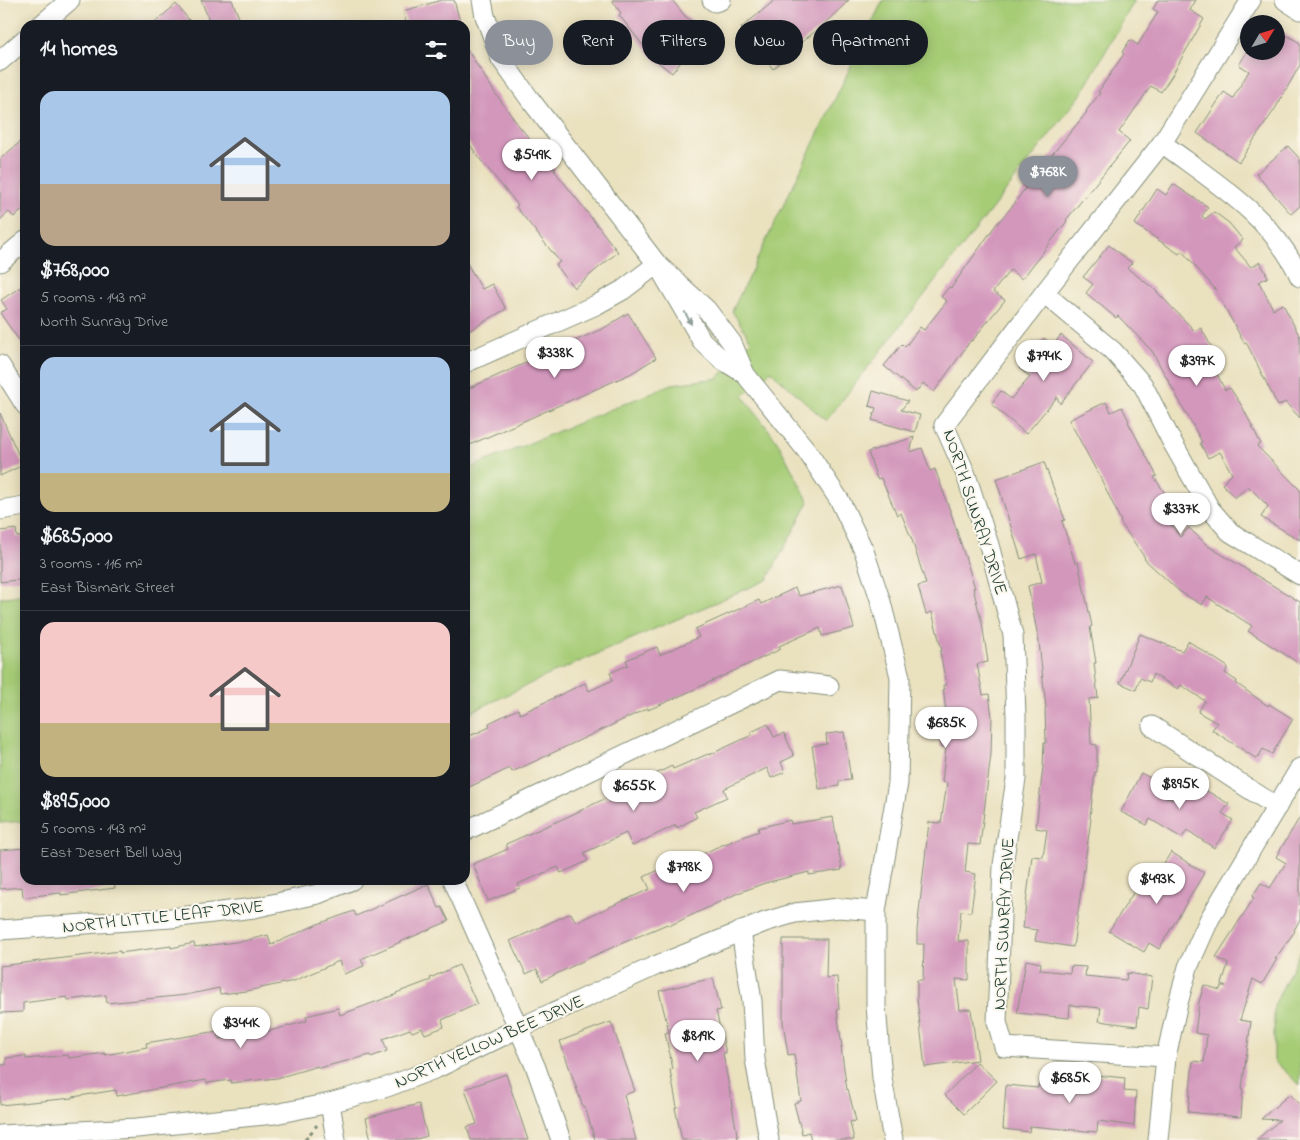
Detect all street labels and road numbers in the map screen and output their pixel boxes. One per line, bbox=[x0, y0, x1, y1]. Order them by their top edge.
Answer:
street label: NORTH SUNRAY DRIVE bbox=[935, 426, 1013, 599]
street label: NORTH SUNRAY DRIVE bbox=[987, 837, 1023, 1011]
street label: NORTH LITTLE LEAF DRIVE bbox=[61, 894, 265, 941]
street label: NORTH YELLOW BEE DRIVE bbox=[391, 989, 589, 1096]

